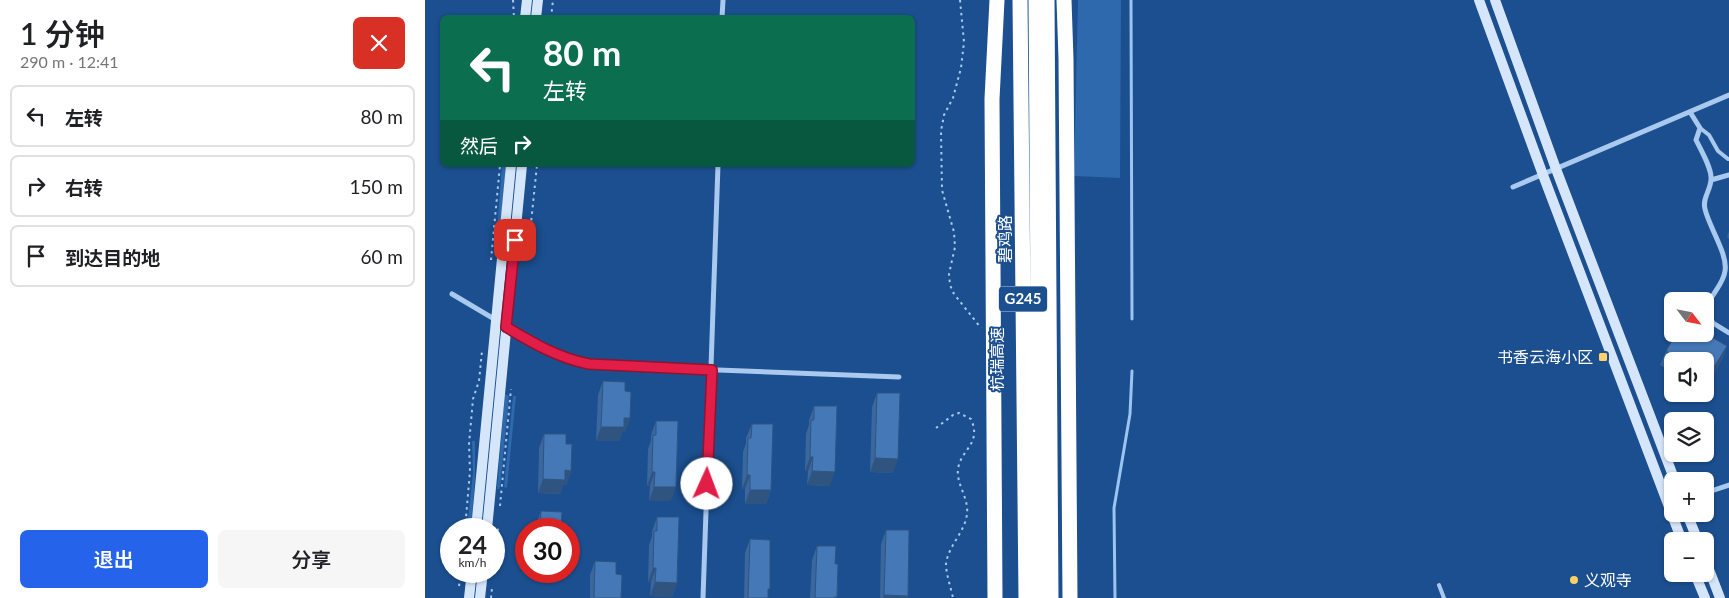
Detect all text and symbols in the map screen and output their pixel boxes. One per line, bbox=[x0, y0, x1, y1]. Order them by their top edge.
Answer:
text: 1 分钟 bbox=[20, 15, 105, 51]
button: close bbox=[353, 17, 405, 69]
text: 80 m bbox=[543, 31, 621, 73]
icon: left bbox=[460, 35, 525, 100]
text: 290 m · 12:41 bbox=[20, 52, 119, 71]
text: 左转 bbox=[543, 77, 587, 104]
icon: left bbox=[22, 102, 50, 130]
text: 80 m bbox=[360, 105, 403, 128]
text: 左转 bbox=[65, 106, 103, 129]
icon: right bbox=[508, 130, 536, 158]
text: 然后 bbox=[460, 134, 498, 157]
icon: right bbox=[22, 172, 50, 200]
text: 150 m bbox=[349, 175, 403, 198]
text: 右转 bbox=[65, 176, 103, 199]
street label: 碧鸡路 bbox=[995, 215, 1014, 263]
pin bbox=[494, 219, 536, 261]
icon: arrive bbox=[501, 226, 529, 254]
icon: arrive bbox=[22, 242, 50, 270]
text: 60 m bbox=[360, 245, 403, 268]
text: 到达目的地 bbox=[65, 246, 160, 269]
road number: G245 bbox=[999, 286, 1047, 312]
north arrow bbox=[1664, 292, 1714, 342]
map controls bbox=[1664, 292, 1714, 582]
street label: 杭瑞高速 bbox=[987, 327, 1006, 391]
place label: 书香云海小区 bbox=[1497, 347, 1593, 366]
marker: 书香云海小区 bbox=[1597, 351, 1609, 363]
button: sound bbox=[1664, 352, 1714, 402]
button: layers bbox=[1664, 412, 1714, 462]
position arrow bbox=[680, 457, 732, 509]
button: + bbox=[1664, 472, 1714, 522]
speed limit sign: 30 bbox=[515, 518, 580, 583]
text: 24 bbox=[458, 529, 487, 559]
button: 退出 bbox=[20, 530, 208, 588]
button: 分享 bbox=[218, 530, 405, 588]
button: − bbox=[1664, 532, 1714, 582]
text: km/h bbox=[458, 555, 487, 570]
place label: 义观寺 bbox=[1584, 570, 1632, 589]
marker: 义观寺 bbox=[1568, 574, 1580, 586]

